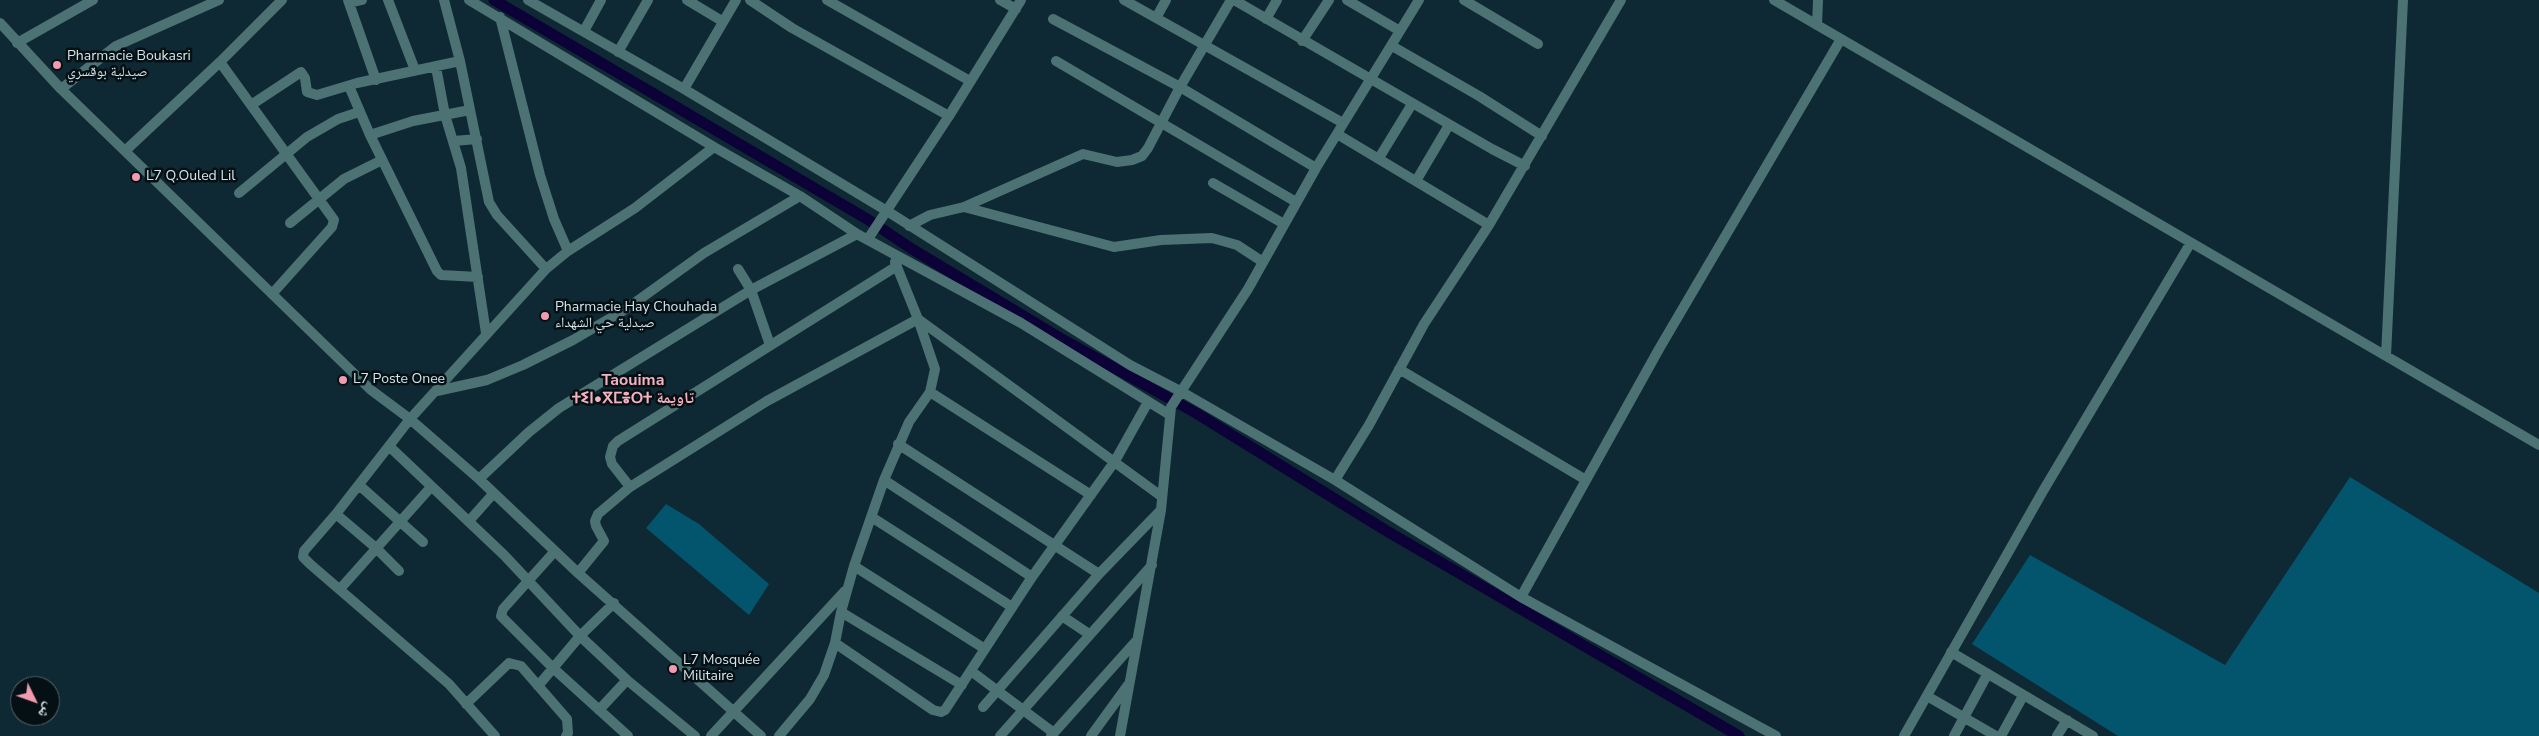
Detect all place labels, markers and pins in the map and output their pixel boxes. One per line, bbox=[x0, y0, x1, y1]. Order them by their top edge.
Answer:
place label: Pharmacie Boukasri صيدلية بوقسري bbox=[67, 49, 191, 82]
marker: Pharmacie Boukasri صيدلية بوقسري bbox=[51, 59, 63, 71]
place label: L7 Q.Ouled Lil bbox=[146, 169, 235, 185]
marker: L7 Q.Ouled Lil bbox=[130, 171, 142, 183]
place label: Pharmacie Hay Chouhada صيدلية حي الشهداء bbox=[555, 300, 717, 332]
marker: Pharmacie Hay Chouhada صيدلية حي الشهداء bbox=[539, 310, 551, 322]
place label: L7 Poste Onee bbox=[353, 372, 445, 388]
marker: L7 Poste Onee bbox=[337, 374, 349, 386]
place label: L7 Mosquée Militaire bbox=[683, 653, 760, 686]
marker: L7 Mosquée Militaire bbox=[667, 663, 679, 675]

